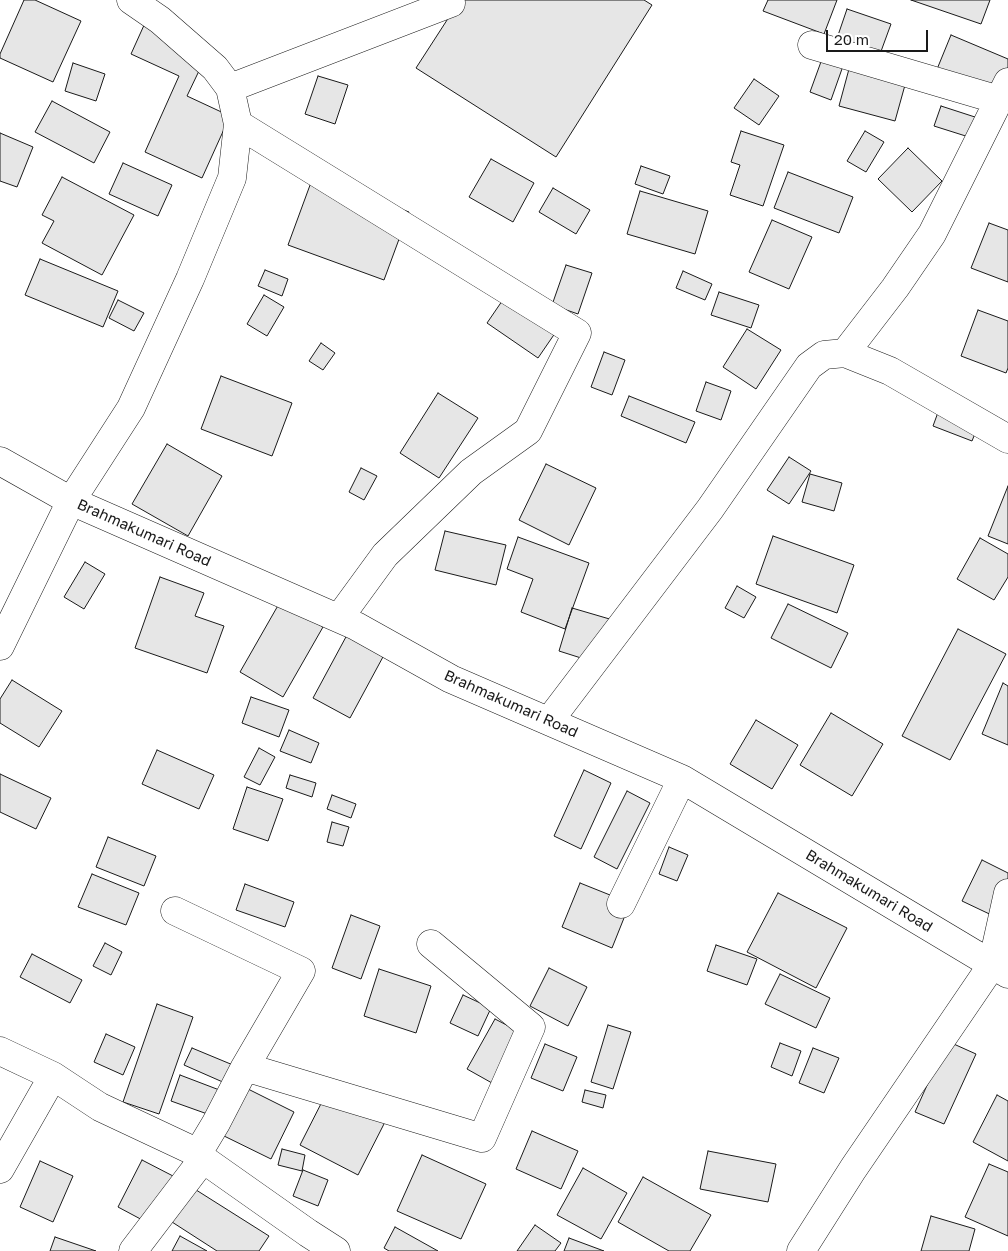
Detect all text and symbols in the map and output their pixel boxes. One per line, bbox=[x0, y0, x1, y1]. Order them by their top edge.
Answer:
scale bar bbox=[828, 20, 930, 52]
text: 20 m bbox=[834, 30, 869, 48]
street label: Brahmakumari Road bbox=[74, 495, 214, 571]
street label: Brahmakumari Road bbox=[441, 666, 581, 742]
street label: Brahmakumari Road bbox=[802, 846, 936, 936]

